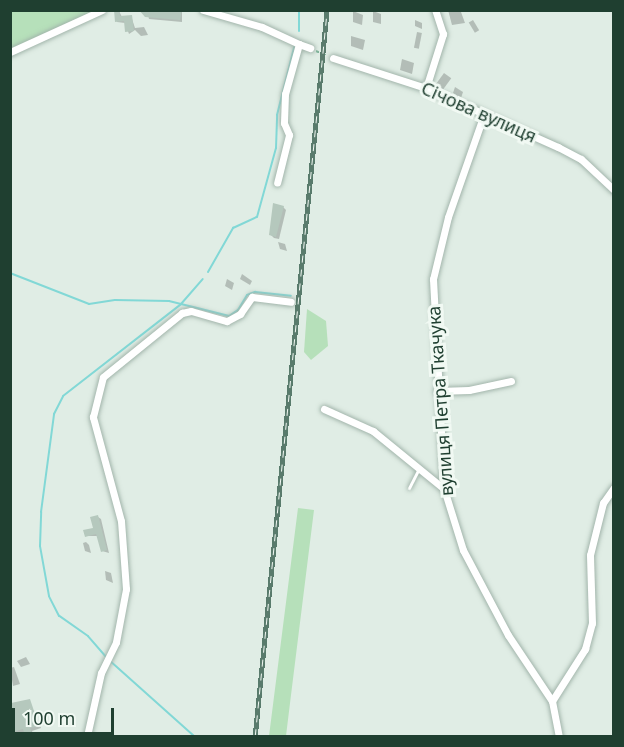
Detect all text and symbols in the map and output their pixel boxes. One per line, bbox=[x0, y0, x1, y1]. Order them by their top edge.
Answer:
street label: Січова вулиця bbox=[418, 77, 540, 147]
street label: вулиця Петра Ткачука bbox=[423, 305, 457, 497]
scale bar bbox=[15, 696, 117, 734]
text: 100 m bbox=[23, 706, 75, 730]

